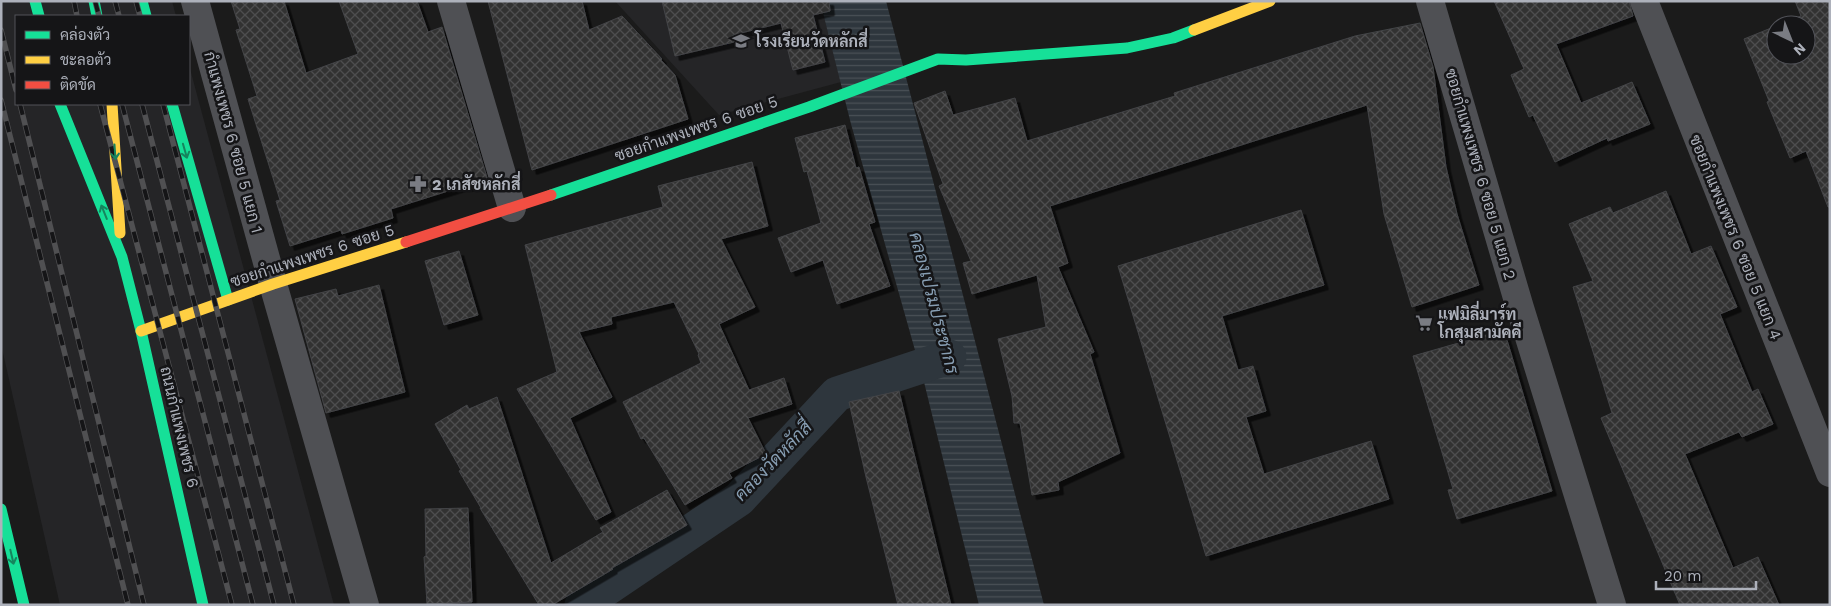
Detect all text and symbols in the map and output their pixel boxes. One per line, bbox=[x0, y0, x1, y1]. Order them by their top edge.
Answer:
legend bbox=[15, 15, 190, 105]
north arrow bbox=[1766, 15, 1816, 65]
text: คล่องตัว bbox=[60, 25, 110, 44]
place label: โรงเรียนวัดหลักสี่ bbox=[754, 27, 868, 51]
school or university icon: โรงเรียนวัดหลักสี่ bbox=[731, 31, 751, 51]
text: N bbox=[1791, 40, 1809, 59]
street label: กำแพงเพชร 6 ซอย 5 แยก 1 bbox=[200, 49, 267, 235]
text: ชะลอตัว bbox=[60, 51, 111, 69]
street label: ซอยกำแพงเพชร 6 ซอย 5 แยก 2 bbox=[1441, 66, 1520, 282]
text: ติดขัด bbox=[60, 76, 96, 94]
street label: ซอยกำแพงเพชร 6 ซอย 5 bbox=[612, 92, 780, 165]
street label: ซอยกำแพงเพชร 6 ซอย 5 แยก 4 bbox=[1686, 132, 1786, 343]
one-way arrow bbox=[181, 142, 191, 158]
one-way arrow bbox=[111, 144, 120, 160]
place label: 2 เภสัชหลักสี่ bbox=[432, 170, 521, 194]
pharmacy icon: 2 เภสัชหลักสี่ bbox=[408, 174, 428, 194]
one-way arrow bbox=[98, 205, 108, 220]
street label: ซอยกำแพงเพชร 6 ซอย 5 bbox=[228, 220, 396, 291]
water label: คลองเปรมประชากร bbox=[905, 230, 964, 377]
place label: แฟมิลี่มาร์ท โกสุมสามัคคี bbox=[1437, 300, 1522, 344]
supermarket icon: แฟมิลี่มาร์ท โกสุมสามัคคี bbox=[1414, 313, 1434, 333]
street label: ถนนกำแพงเพชร 6 bbox=[156, 365, 203, 490]
water label: คลองวัดหลักสี่ bbox=[726, 412, 817, 505]
one-way arrow bbox=[8, 548, 17, 564]
scale bar bbox=[1656, 558, 1756, 590]
text: 20 m bbox=[1664, 567, 1702, 585]

